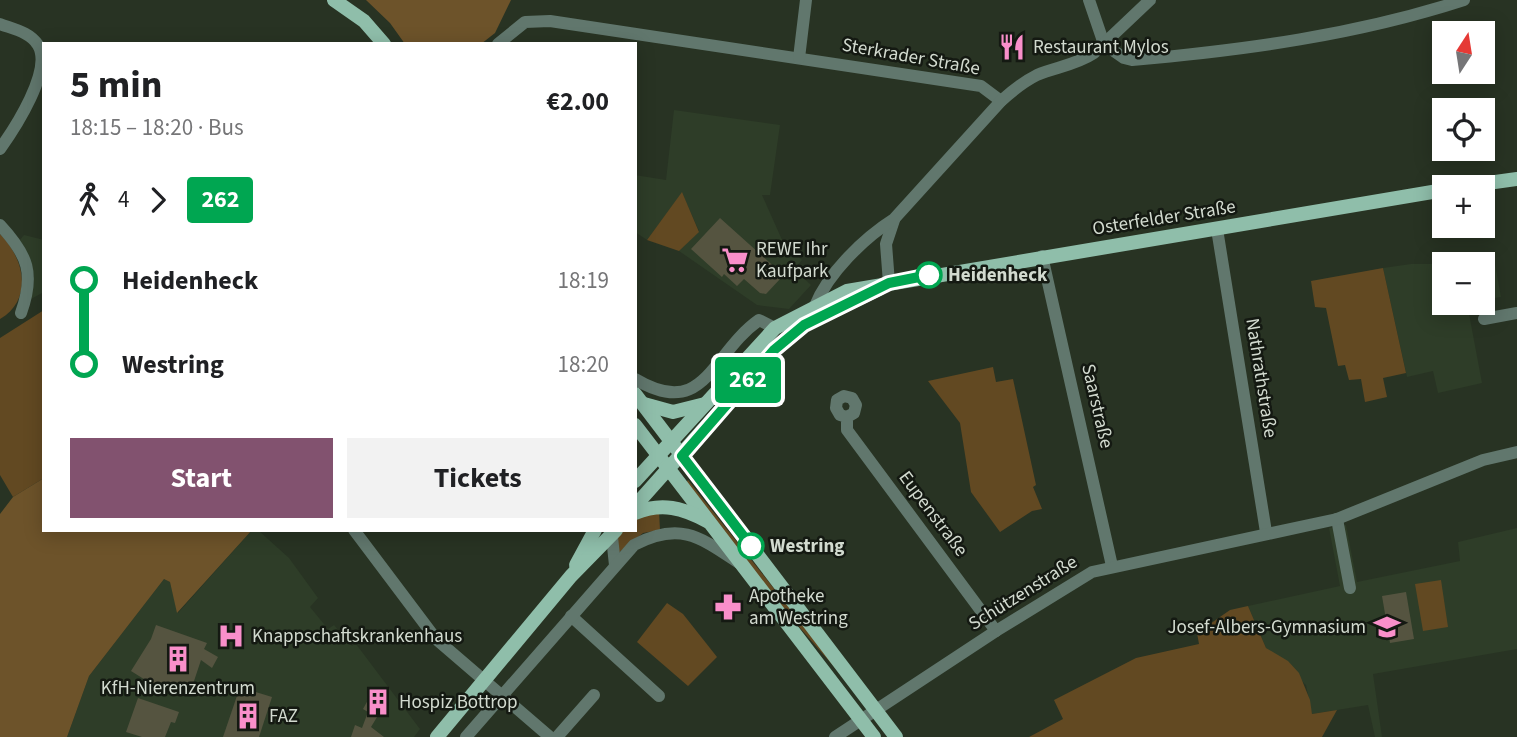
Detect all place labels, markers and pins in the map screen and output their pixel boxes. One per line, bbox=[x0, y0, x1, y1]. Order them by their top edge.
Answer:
restaurant icon: Restaurant Mylos bbox=[997, 32, 1027, 62]
place label: Restaurant Mylos bbox=[1033, 34, 1169, 61]
place label: REWE Ihr Kaufpark bbox=[756, 236, 829, 285]
supermarket icon: REWE Ihr Kaufpark bbox=[720, 245, 750, 275]
marker: Heidenheck bbox=[916, 262, 942, 288]
place label: Heidenheck bbox=[948, 262, 1048, 289]
marker: Westring bbox=[738, 533, 764, 559]
place label: Westring bbox=[770, 533, 844, 560]
place label: Apotheke am Westring bbox=[749, 583, 848, 632]
pharmacy icon: Apotheke am Westring bbox=[713, 592, 743, 622]
school or university icon: Josef-Albers-Gymnasium bbox=[1372, 612, 1402, 642]
place label: Josef-Albers-Gymnasium bbox=[1167, 614, 1366, 641]
hospital icon: Knappschaftskrankenhaus bbox=[216, 621, 246, 651]
place label: Knappschaftskrankenhaus bbox=[252, 623, 462, 650]
building icon: KfH-Nierenzentrum bbox=[163, 644, 193, 674]
place label: KfH-Nierenzentrum bbox=[101, 675, 255, 702]
building icon: Hospiz Bottrop bbox=[363, 687, 393, 717]
place label: Hospiz Bottrop bbox=[399, 689, 518, 716]
building icon: FAZ bbox=[233, 701, 263, 731]
place label: FAZ bbox=[269, 703, 298, 730]

